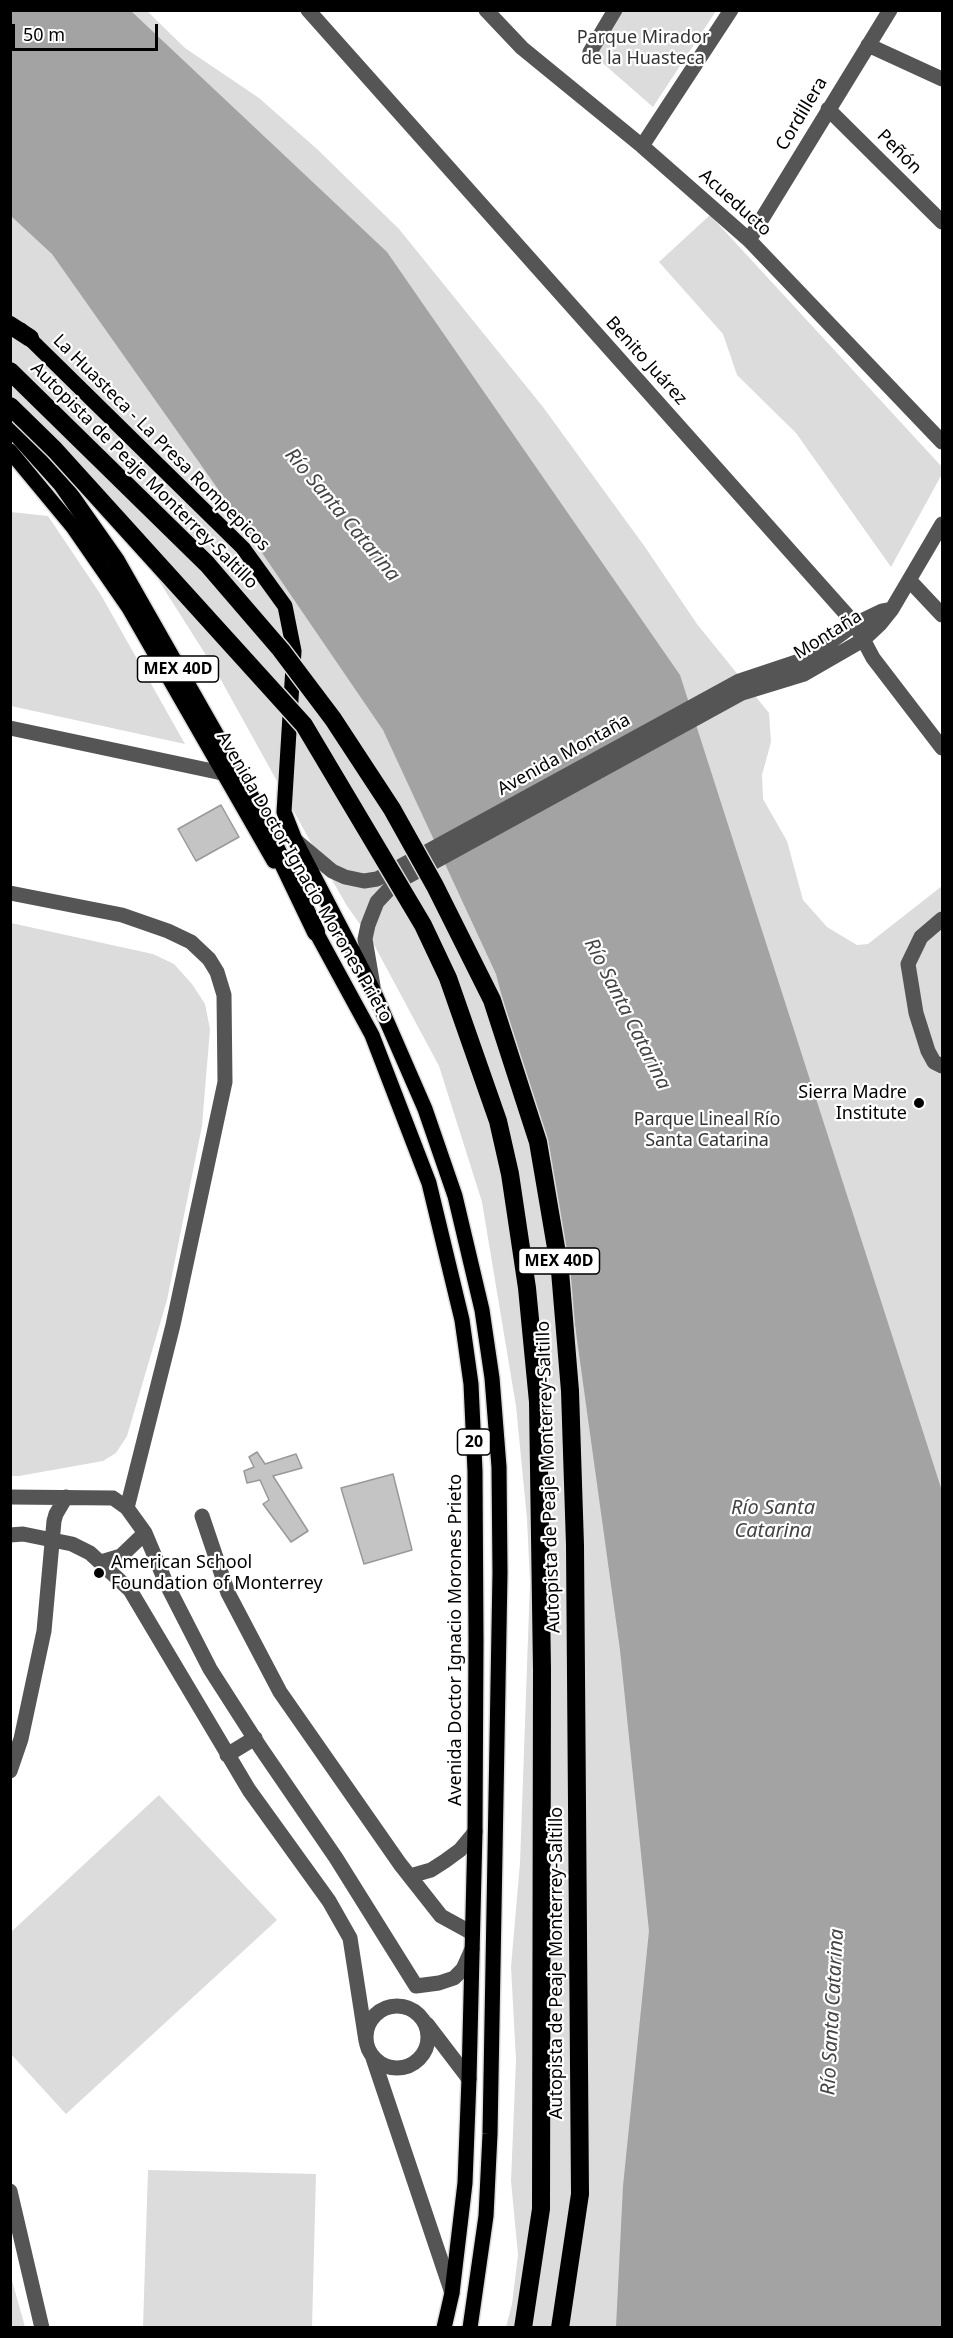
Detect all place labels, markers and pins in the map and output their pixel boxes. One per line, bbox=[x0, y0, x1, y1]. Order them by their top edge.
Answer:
place label: Sierra Madre Institute bbox=[798, 1082, 907, 1124]
marker: Sierra Madre Institute bbox=[912, 1096, 926, 1110]
place label: American School Foundation of Monterrey bbox=[111, 1552, 323, 1594]
marker: American School Foundation of Monterrey bbox=[92, 1566, 106, 1580]

